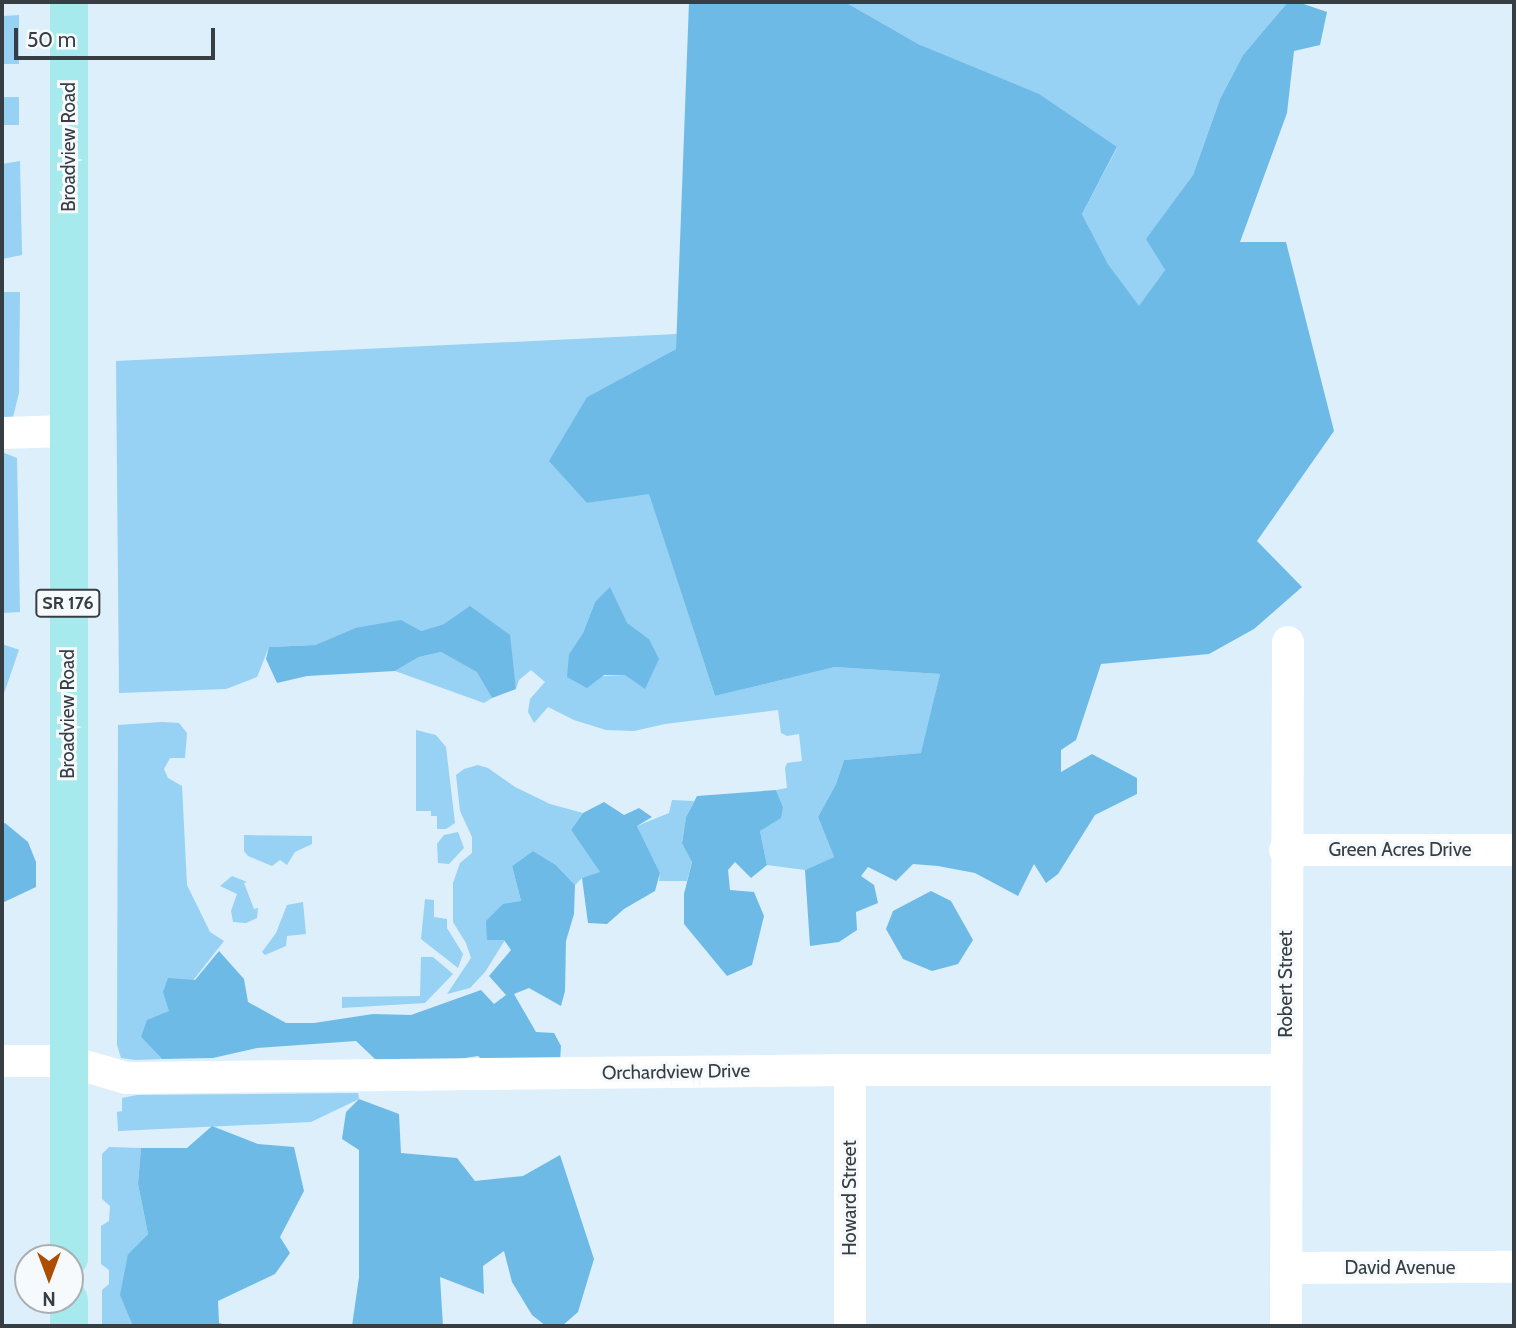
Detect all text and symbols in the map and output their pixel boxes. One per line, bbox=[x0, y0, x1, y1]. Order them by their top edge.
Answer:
scale bar bbox=[18, 14, 219, 58]
text: 50 m bbox=[27, 27, 76, 52]
street label: Broadview Road bbox=[58, 82, 80, 212]
road number: SR 176 bbox=[35, 588, 101, 618]
street label: Broadview Road bbox=[57, 649, 79, 779]
street label: Green Acres Drive bbox=[1328, 839, 1472, 861]
street label: Robert Street bbox=[1275, 930, 1297, 1038]
street label: Orchardview Drive bbox=[602, 1059, 750, 1085]
street label: Howard Street bbox=[839, 1140, 861, 1256]
north arrow bbox=[14, 1244, 84, 1314]
street label: David Avenue bbox=[1345, 1257, 1455, 1279]
text: N bbox=[42, 1287, 56, 1310]

